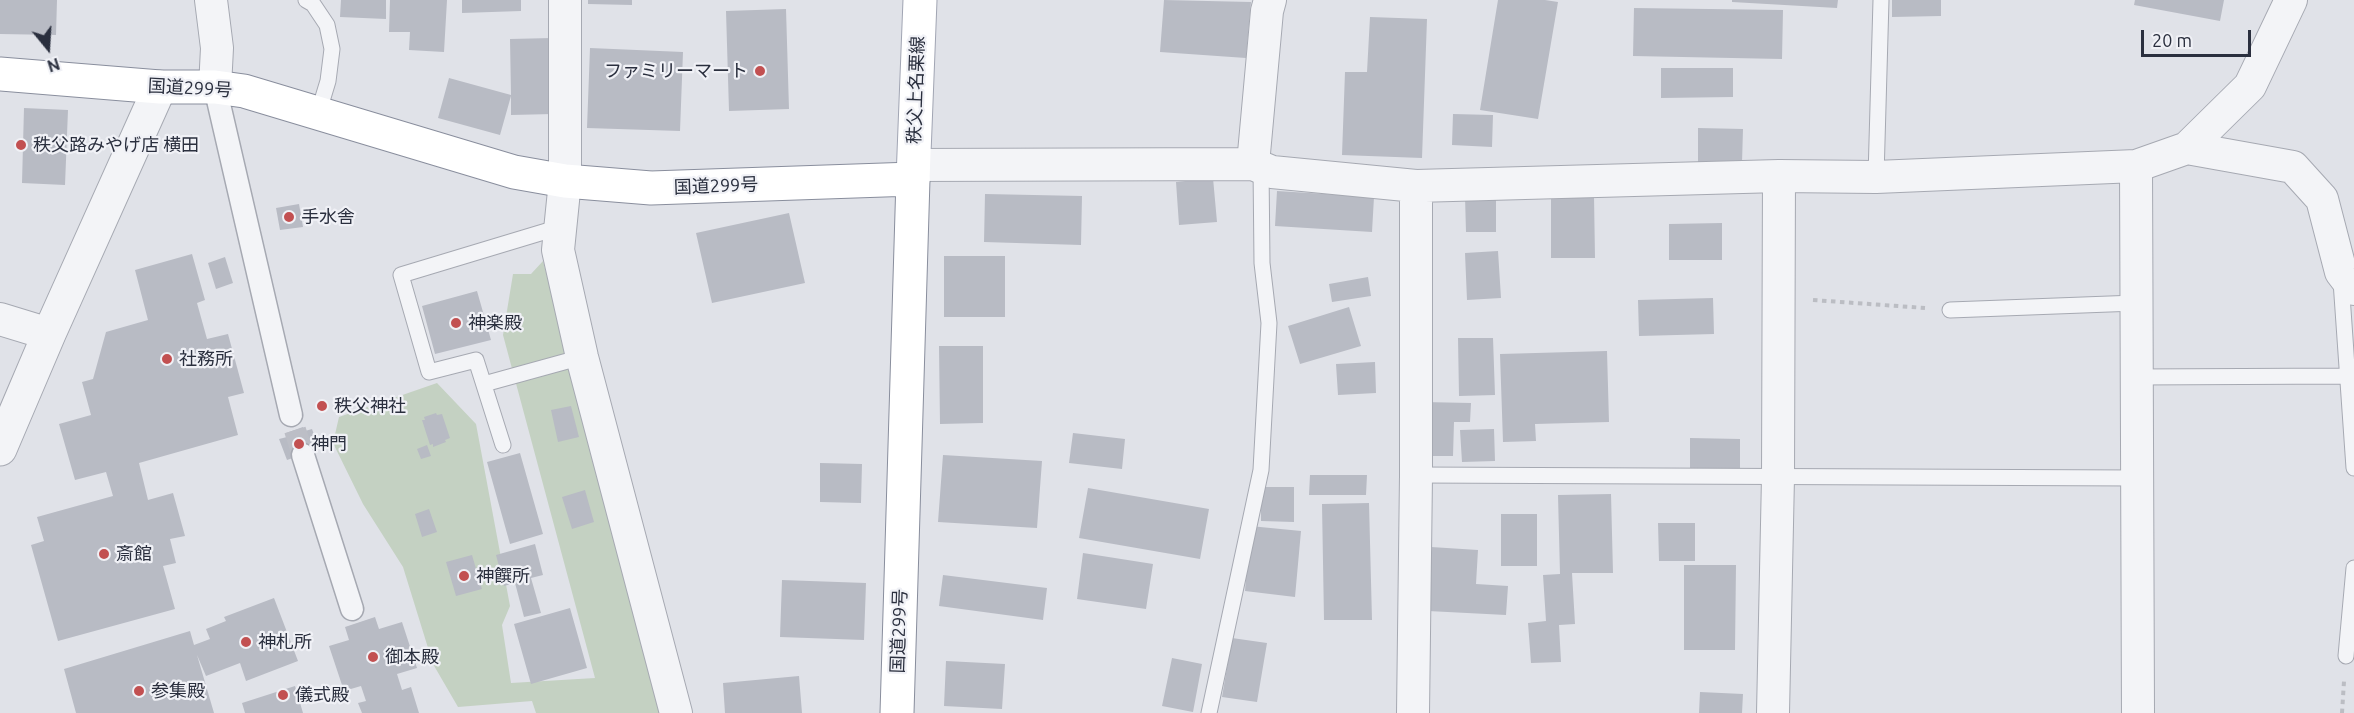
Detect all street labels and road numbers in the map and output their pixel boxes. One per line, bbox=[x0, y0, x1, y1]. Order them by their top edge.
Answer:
street label: 秩父上名栗線 bbox=[903, 36, 929, 144]
street label: 国道299号 bbox=[147, 75, 233, 101]
street label: 国道299号 bbox=[673, 174, 759, 198]
street label: 国道299号 bbox=[887, 588, 911, 674]

